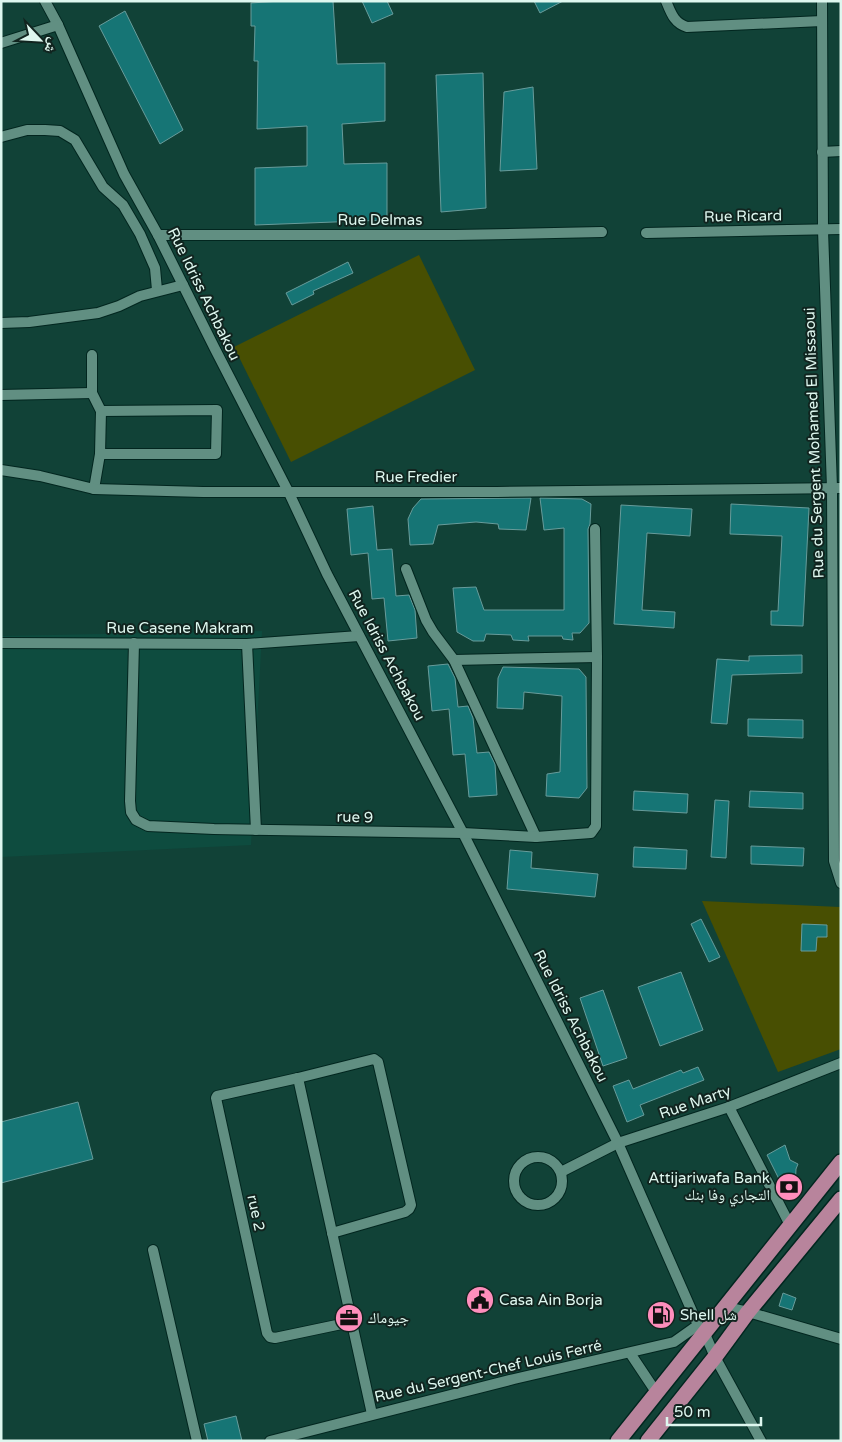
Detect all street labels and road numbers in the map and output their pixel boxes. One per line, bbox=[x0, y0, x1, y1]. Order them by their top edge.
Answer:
street label: Rue Ricard bbox=[704, 206, 782, 226]
street label: Rue Delmas bbox=[338, 211, 422, 229]
street label: Rue Idriss Achbakou bbox=[164, 225, 244, 363]
street label: Rue du Sergent Mohamed El Missaoui bbox=[800, 307, 828, 579]
street label: Rue Fredier bbox=[375, 468, 457, 486]
street label: Rue Idriss Achbakou bbox=[345, 586, 429, 724]
street label: Rue Casene Makram bbox=[106, 619, 254, 637]
street label: rue 9 bbox=[336, 808, 374, 826]
street label: Rue Idriss Achbakou bbox=[530, 947, 612, 1085]
street label: Rue Marty bbox=[657, 1081, 733, 1123]
street label: rue 2 bbox=[243, 1193, 269, 1233]
street label: Rue du Sergent-Chef Louis Ferré bbox=[373, 1336, 603, 1406]

